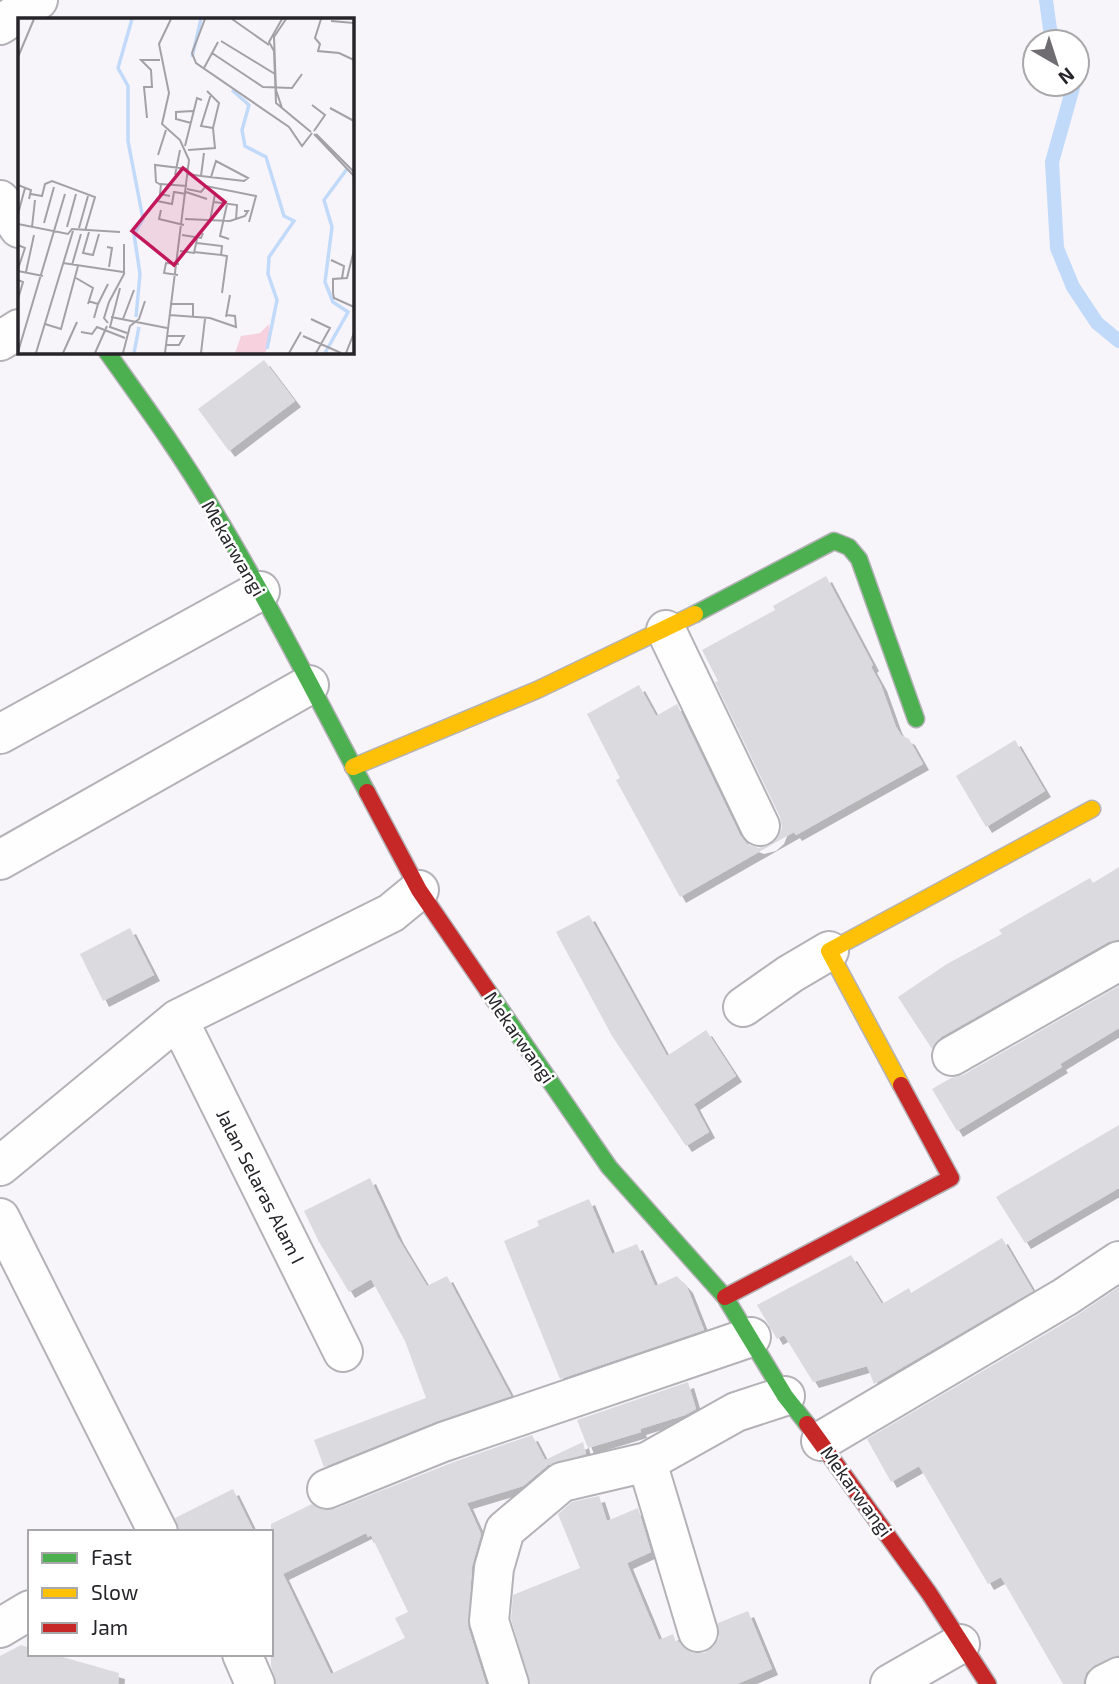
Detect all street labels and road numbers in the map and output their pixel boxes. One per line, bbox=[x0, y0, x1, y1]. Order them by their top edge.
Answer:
street label: Mekarwangi bbox=[197, 496, 271, 600]
street label: Mekarwangi bbox=[480, 987, 560, 1087]
street label: Jalan Selaras Alam I bbox=[212, 1105, 310, 1267]
street label: Mekarwangi bbox=[816, 1441, 898, 1541]

